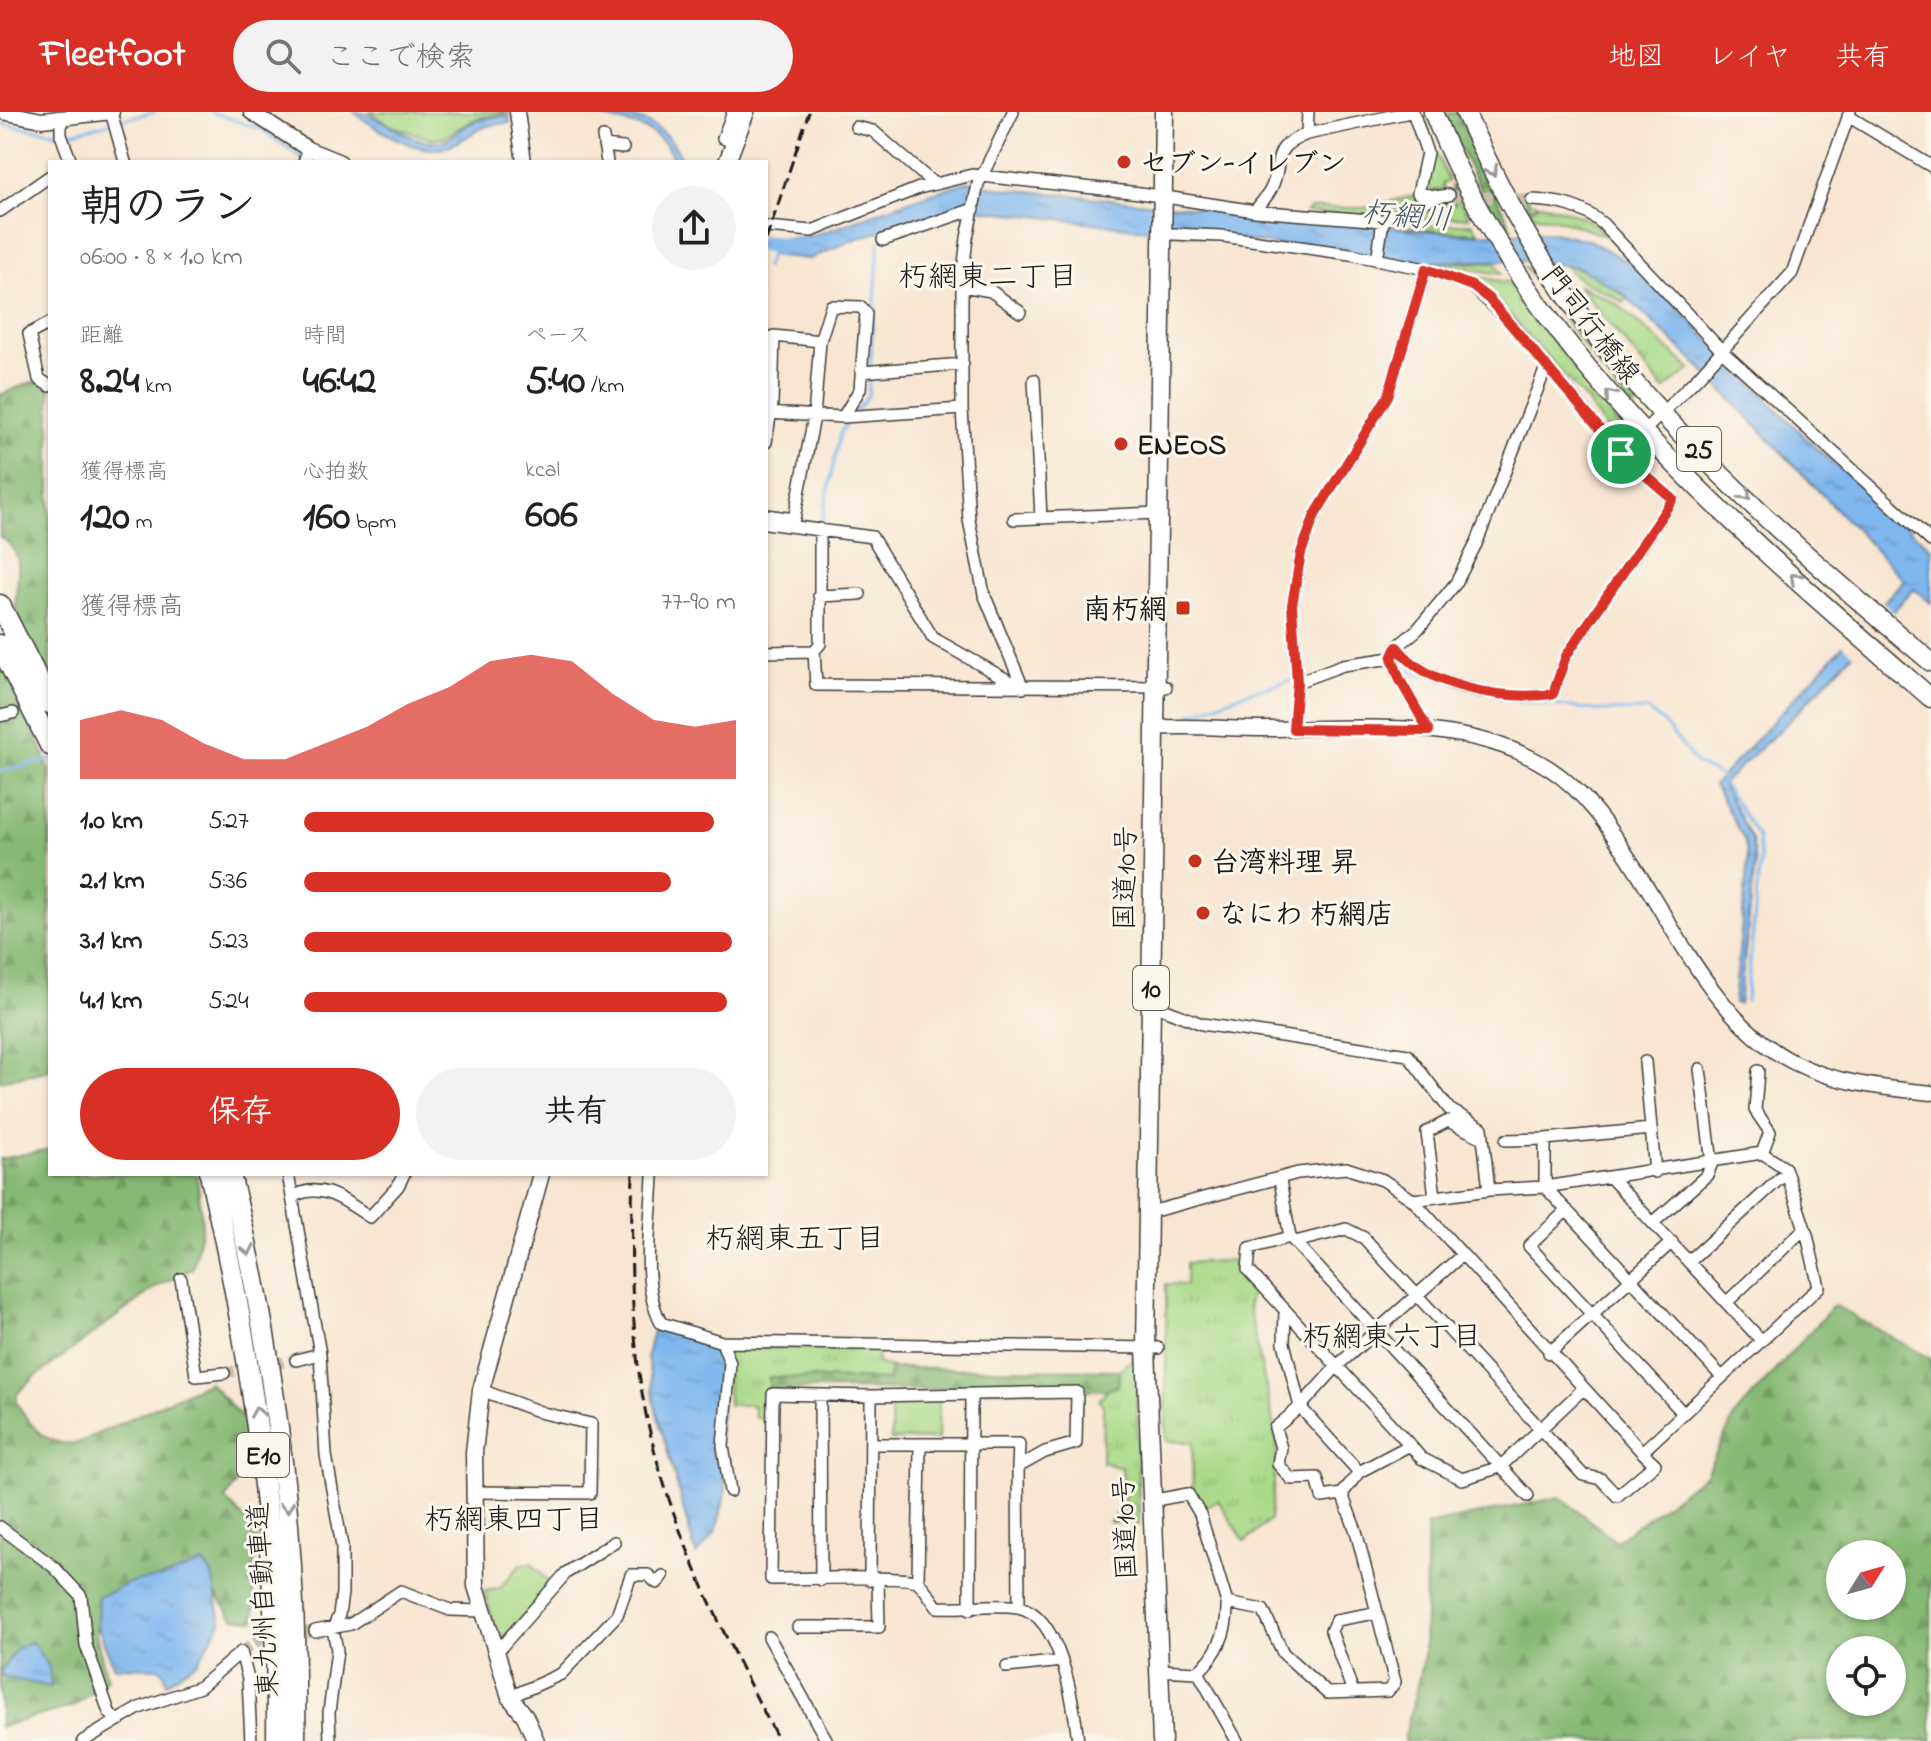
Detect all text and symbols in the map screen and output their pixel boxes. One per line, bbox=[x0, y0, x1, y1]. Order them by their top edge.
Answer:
search box bbox=[233, 20, 793, 92]
text: Fleetfoot bbox=[40, 28, 185, 84]
icon: search bbox=[261, 34, 305, 78]
text: ここで検索 bbox=[325, 37, 475, 81]
text: 地図 bbox=[1608, 38, 1664, 79]
text: レイヤ bbox=[1708, 38, 1791, 79]
text: 共有 bbox=[1835, 38, 1891, 79]
place label: セブン-イレブン bbox=[1140, 145, 1347, 186]
marker: セブン-イレブン bbox=[1115, 153, 1133, 171]
one-way arrow bbox=[1482, 163, 1498, 178]
text: 朝のラン bbox=[80, 177, 256, 241]
button: share bbox=[652, 186, 736, 270]
water label: 朽網川 bbox=[1360, 192, 1453, 244]
text: 06:00 · 8 × 1.0 km bbox=[80, 239, 243, 277]
district label: 朽網東二丁目 bbox=[898, 257, 1078, 301]
street label: 門司行橋線 bbox=[1530, 258, 1648, 394]
text: 距離 bbox=[80, 321, 124, 353]
text: 時間 bbox=[303, 321, 347, 353]
text: ペース bbox=[525, 321, 590, 353]
text: 8.24 bbox=[80, 353, 140, 412]
text: 46:42 bbox=[303, 353, 377, 412]
text: 5:40 bbox=[525, 353, 585, 412]
text: km bbox=[140, 371, 172, 403]
text: /km bbox=[585, 371, 624, 403]
one-way arrow bbox=[1605, 390, 1620, 405]
pin bbox=[1587, 420, 1655, 488]
place label: ENEOS bbox=[1137, 427, 1226, 468]
road number: 25 bbox=[1677, 427, 1721, 471]
icon: arrive bbox=[1599, 432, 1643, 476]
marker: ENEOS bbox=[1112, 435, 1130, 453]
text: kcal bbox=[525, 455, 560, 487]
text: 獲得標高 bbox=[80, 457, 168, 489]
text: 心拍数 bbox=[303, 457, 369, 489]
one-way arrow bbox=[1737, 486, 1752, 500]
text: 606 bbox=[525, 487, 578, 546]
text: 120 bbox=[80, 489, 130, 548]
text: 160 bbox=[303, 489, 350, 548]
text: m bbox=[130, 507, 152, 539]
text: bpm bbox=[350, 507, 396, 539]
one-way arrow bbox=[1789, 574, 1804, 588]
text: 77–90 m bbox=[661, 584, 736, 622]
text: 獲得標高 bbox=[80, 589, 184, 627]
place label: 南朽網 bbox=[1083, 591, 1167, 632]
marker: 南朽網 bbox=[1174, 599, 1192, 617]
text: 1.0 km bbox=[80, 803, 143, 841]
text: 5:27 bbox=[208, 803, 249, 841]
street label: 国道10号 bbox=[1106, 825, 1149, 931]
place label: 台湾料理 昇 bbox=[1211, 844, 1358, 885]
marker: 台湾料理 昇 bbox=[1186, 852, 1204, 870]
text: 2.1 km bbox=[80, 863, 145, 901]
text: 5:36 bbox=[208, 863, 247, 901]
place label: なにわ 朽網店 bbox=[1219, 896, 1394, 937]
marker: なにわ 朽網店 bbox=[1194, 904, 1212, 922]
text: 3.1 km bbox=[80, 923, 142, 961]
text: 5:23 bbox=[208, 923, 249, 961]
road number: 10 bbox=[1133, 966, 1169, 1010]
text: 4.1 km bbox=[80, 983, 142, 1021]
text: 5:24 bbox=[208, 983, 249, 1021]
button: 保存 bbox=[80, 1068, 400, 1160]
button: 共有 bbox=[416, 1068, 736, 1160]
district label: 朽網東五丁目 bbox=[705, 1219, 885, 1263]
one-way arrow bbox=[239, 1243, 256, 1256]
district label: 朽網東六丁目 bbox=[1302, 1317, 1482, 1361]
one-way arrow bbox=[249, 1405, 266, 1419]
road number: E10 bbox=[237, 1433, 289, 1477]
street label: 国道10号 bbox=[1105, 1475, 1150, 1581]
district label: 朽網東四丁目 bbox=[424, 1500, 604, 1544]
street label: 東九州自動車道 bbox=[240, 1501, 291, 1699]
one-way arrow bbox=[278, 1501, 295, 1514]
north arrow bbox=[1826, 1540, 1906, 1620]
map controls bbox=[1826, 1540, 1906, 1716]
button: locate bbox=[1826, 1636, 1906, 1716]

